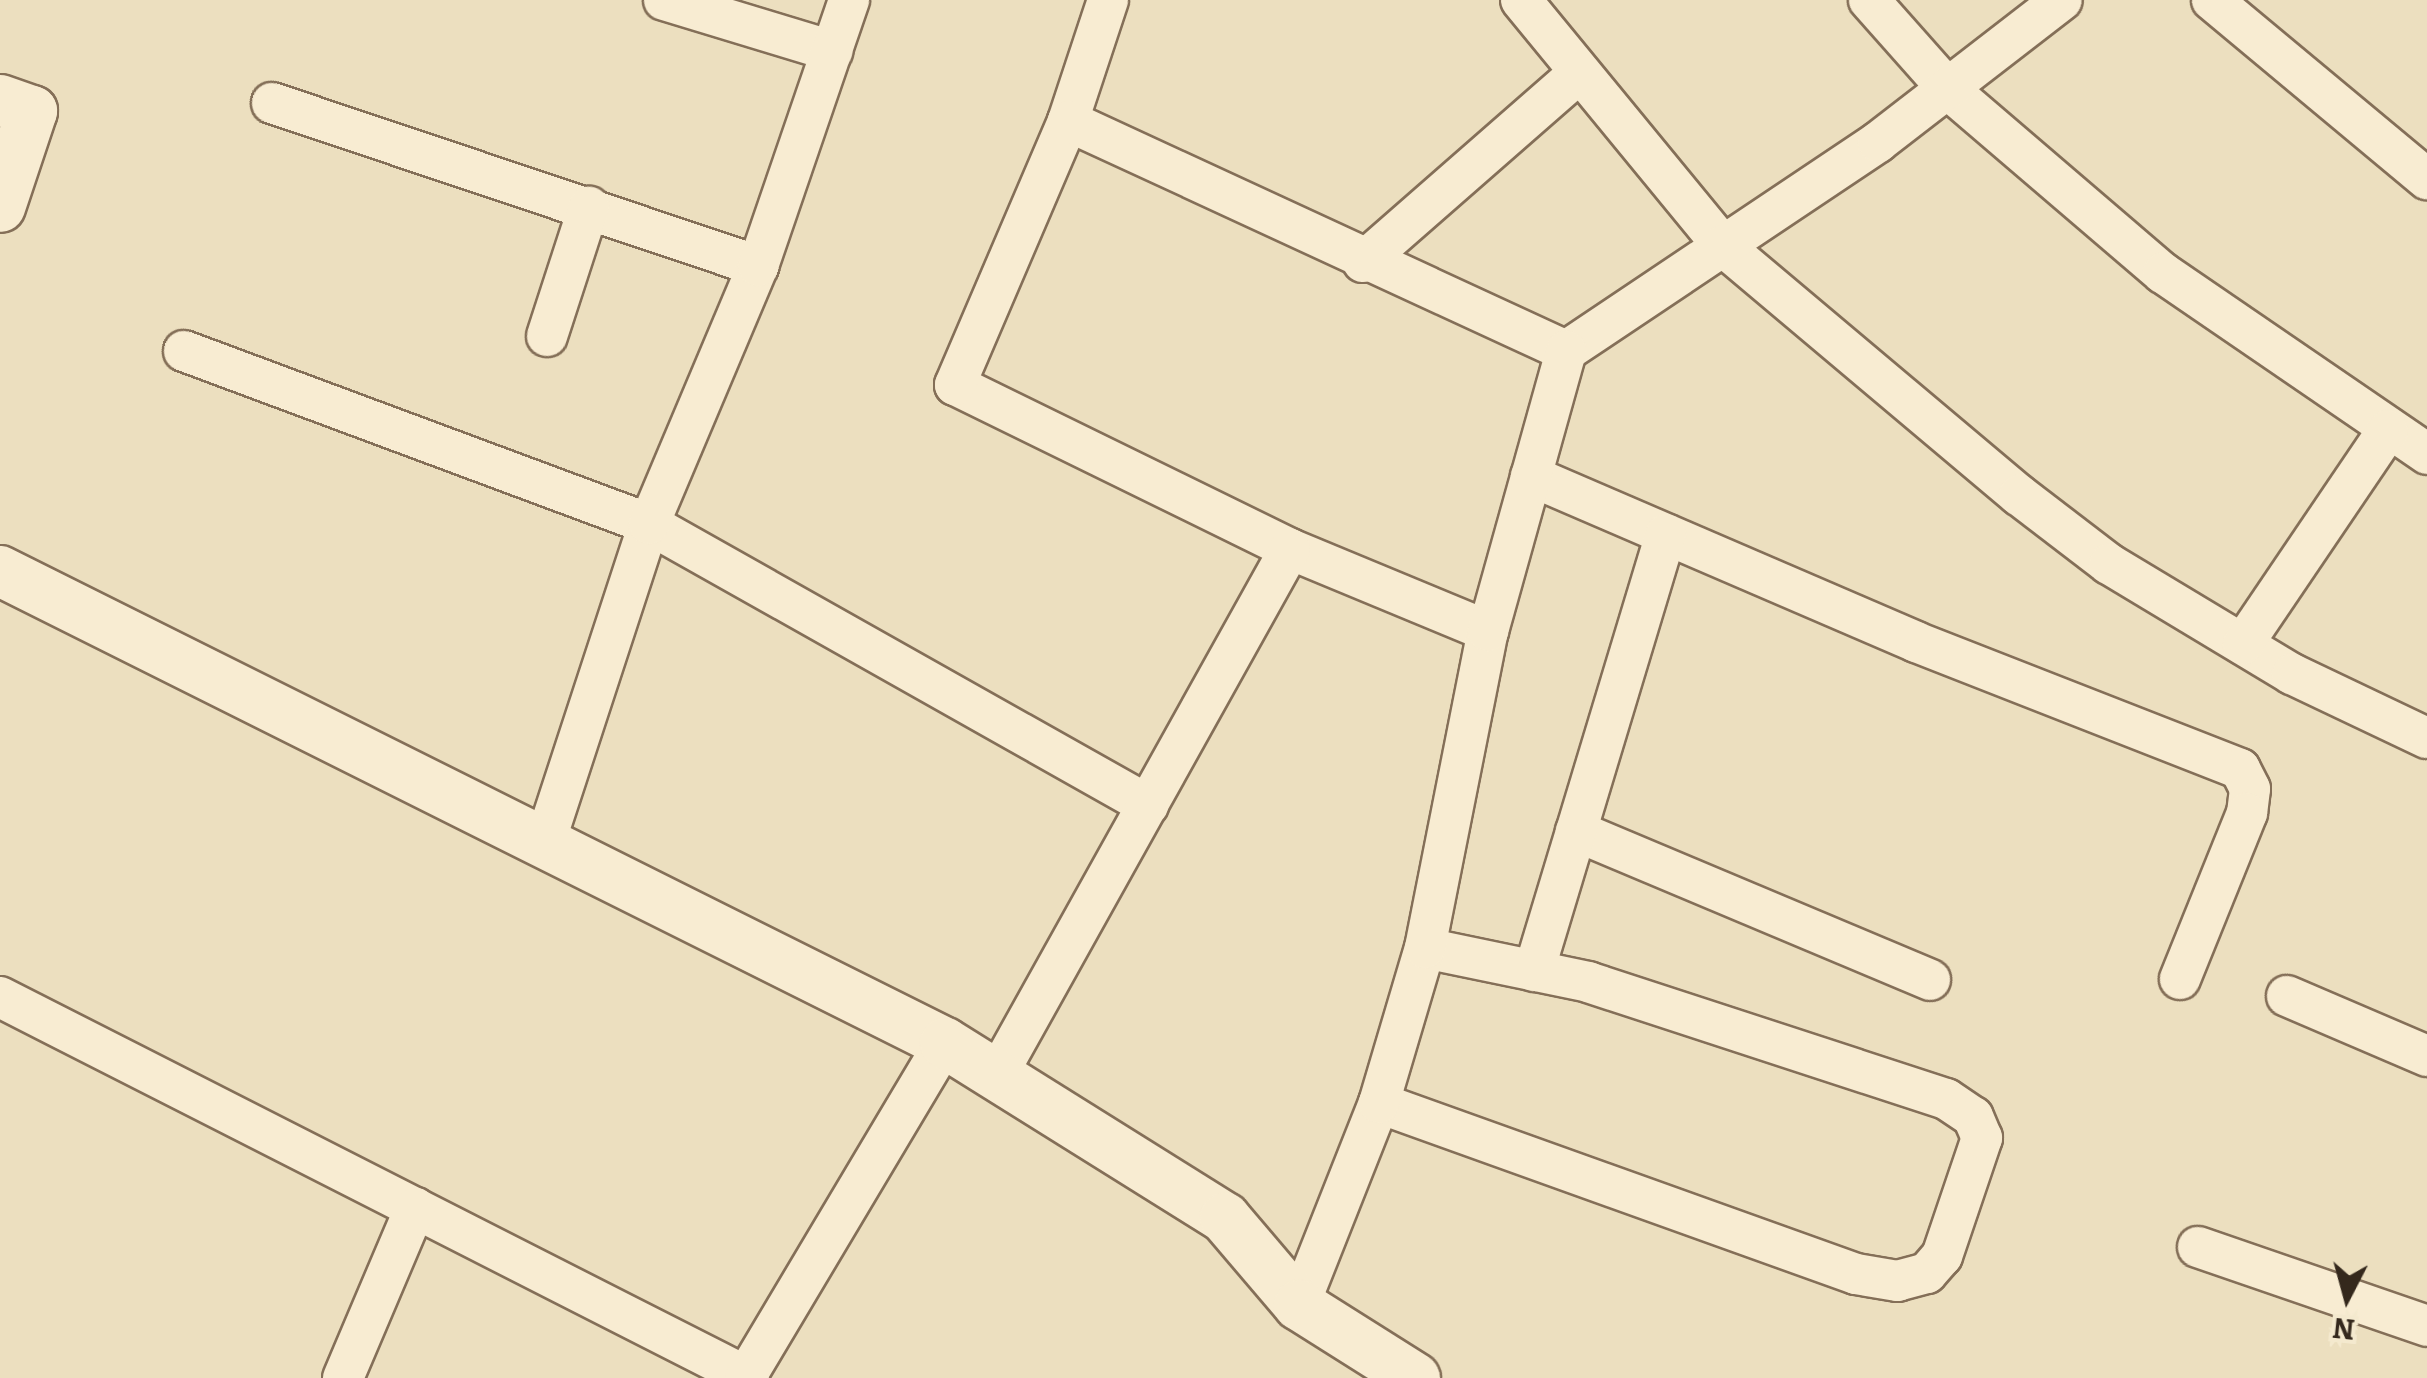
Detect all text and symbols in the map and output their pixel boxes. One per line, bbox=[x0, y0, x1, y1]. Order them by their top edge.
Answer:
north arrow bbox=[2297, 1248, 2397, 1348]
text: N bbox=[2331, 1311, 2356, 1346]

